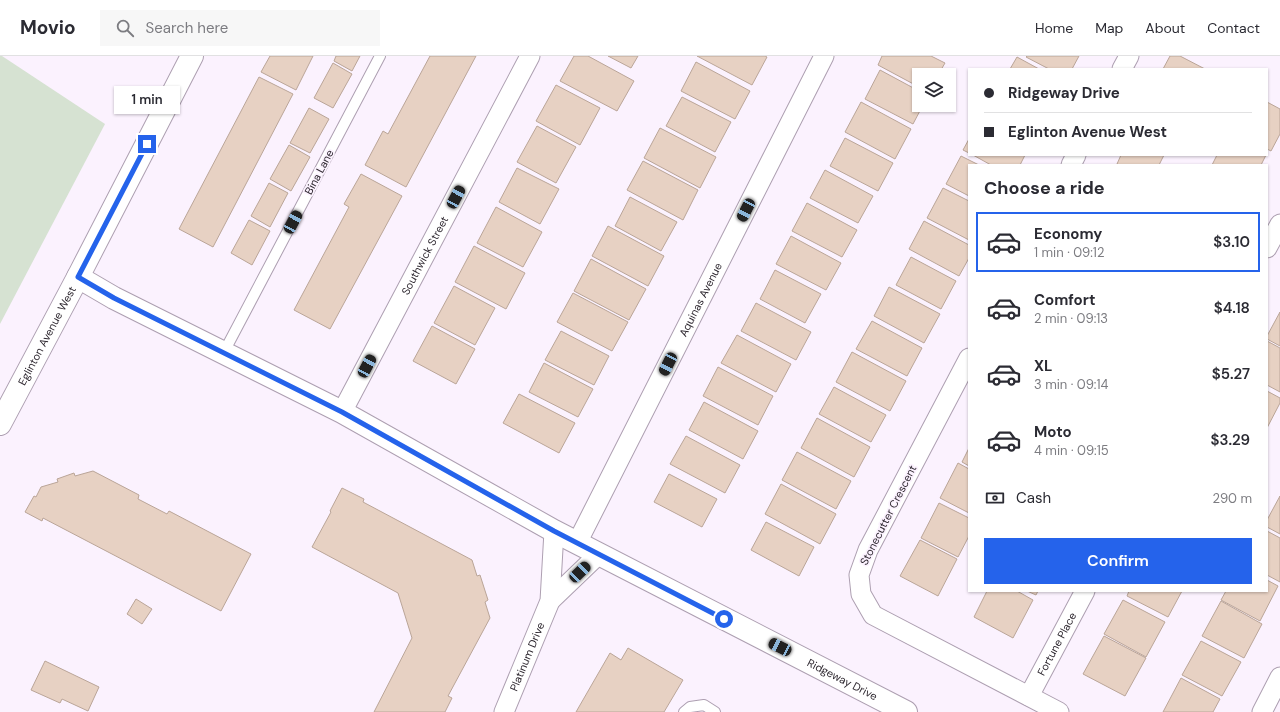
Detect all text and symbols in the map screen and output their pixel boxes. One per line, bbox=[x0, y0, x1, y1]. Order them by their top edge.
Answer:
search box bbox=[100, 10, 380, 46]
text: Movio bbox=[20, 15, 76, 40]
icon: search bbox=[114, 17, 136, 39]
text: Search here bbox=[146, 18, 228, 38]
text: Home bbox=[1035, 19, 1073, 37]
text: Map bbox=[1095, 19, 1123, 37]
text: About bbox=[1145, 19, 1185, 37]
text: Contact bbox=[1207, 19, 1260, 37]
map controls bbox=[912, 68, 956, 112]
button: layers bbox=[912, 68, 956, 112]
text: Ridgeway Drive bbox=[1008, 83, 1120, 103]
callout: 1 min bbox=[114, 86, 180, 114]
text: 1 min bbox=[131, 91, 163, 108]
text: Eglinton Avenue West bbox=[1008, 122, 1167, 142]
route end bbox=[138, 135, 156, 153]
street label: Bina Lane bbox=[301, 147, 337, 197]
text: Choose a ride bbox=[984, 176, 1105, 200]
car bbox=[445, 184, 467, 210]
car bbox=[735, 197, 757, 223]
car bbox=[282, 209, 304, 235]
street label: Southwick Street bbox=[398, 214, 451, 297]
icon: car bbox=[986, 224, 1022, 260]
text: Economy bbox=[1034, 224, 1102, 244]
text: $3.10 bbox=[1213, 232, 1250, 252]
text: 1 min · 09:12 bbox=[1034, 244, 1104, 261]
street label: Aquinas Avenue bbox=[676, 260, 725, 339]
street label: Eglinton Avenue West bbox=[15, 284, 79, 388]
icon: car bbox=[986, 290, 1022, 326]
text: Comfort bbox=[1034, 290, 1095, 310]
text: $4.18 bbox=[1214, 298, 1250, 318]
text: 2 min · 09:13 bbox=[1034, 310, 1108, 327]
car bbox=[657, 351, 679, 377]
car bbox=[356, 353, 378, 379]
icon: car bbox=[986, 356, 1022, 392]
text: XL bbox=[1034, 356, 1052, 376]
text: $5.27 bbox=[1212, 364, 1250, 384]
text: 3 min · 09:14 bbox=[1034, 376, 1108, 393]
icon: car bbox=[986, 422, 1022, 458]
text: Moto bbox=[1034, 422, 1072, 442]
text: $3.29 bbox=[1210, 430, 1250, 450]
text: 4 min · 09:15 bbox=[1034, 442, 1109, 459]
street label: Stonecutter Crescent bbox=[857, 463, 919, 567]
icon: cash bbox=[984, 487, 1006, 509]
text: Cash bbox=[1016, 488, 1051, 508]
text: 290 m bbox=[1213, 490, 1252, 507]
button: Confirm bbox=[984, 538, 1252, 584]
car bbox=[567, 559, 593, 585]
route start bbox=[715, 610, 733, 628]
street label: Fortune Place bbox=[1034, 610, 1079, 678]
street label: Platinum Drive bbox=[507, 620, 547, 693]
car bbox=[767, 636, 793, 658]
street label: Ridgeway Drive bbox=[805, 655, 880, 703]

